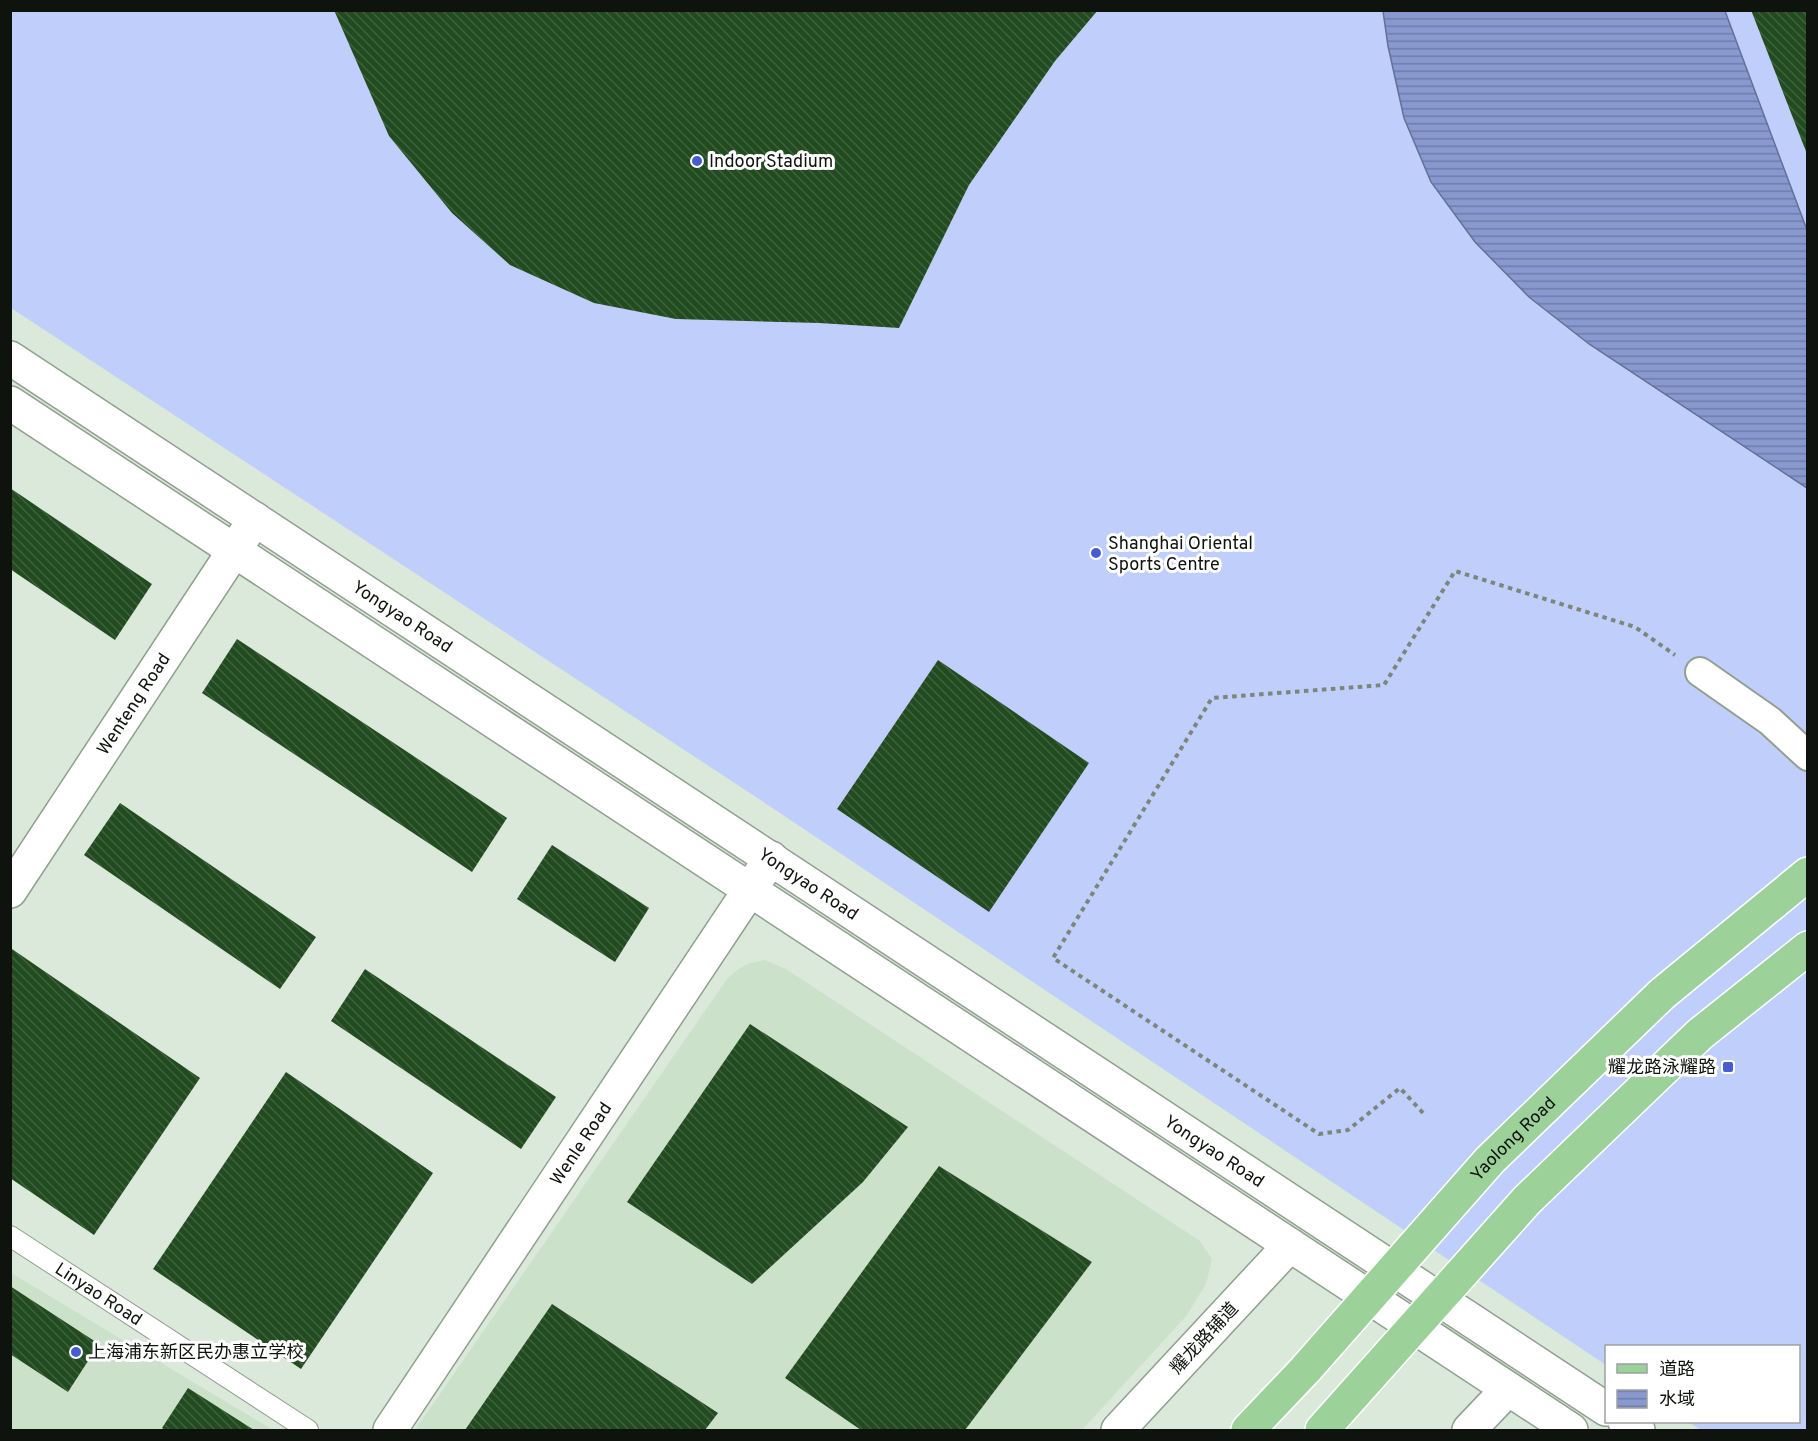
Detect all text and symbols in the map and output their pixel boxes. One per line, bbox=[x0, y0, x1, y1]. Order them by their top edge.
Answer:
place label: Indoor Stadium bbox=[709, 151, 833, 174]
marker: Indoor Stadium bbox=[690, 154, 704, 168]
place label: Shanghai Oriental Sports Centre bbox=[1108, 533, 1253, 577]
marker: Shanghai Oriental Sports Centre bbox=[1089, 546, 1103, 560]
street label: Yongyao Road bbox=[347, 576, 456, 659]
street label: Wenteng Road bbox=[93, 649, 176, 760]
street label: Yongyao Road bbox=[753, 844, 862, 926]
place label: 耀龙路泳耀路 bbox=[1608, 1057, 1716, 1080]
marker: 耀龙路泳耀路 bbox=[1721, 1060, 1735, 1074]
street label: Yaolong Road bbox=[1466, 1092, 1562, 1187]
street label: Wenle Road bbox=[546, 1099, 618, 1190]
street label: Yongyao Road bbox=[1159, 1111, 1268, 1194]
street label: Linyao Road bbox=[50, 1258, 146, 1332]
street label: 耀龙路辅道 bbox=[1166, 1298, 1244, 1380]
place label: 上海浦东新区民办惠立学校 bbox=[88, 1342, 304, 1365]
marker: 上海浦东新区民办惠立学校 bbox=[69, 1345, 83, 1359]
legend bbox=[1605, 1345, 1800, 1423]
text: 道路 bbox=[1659, 1359, 1695, 1382]
text: 水域 bbox=[1659, 1389, 1695, 1412]

